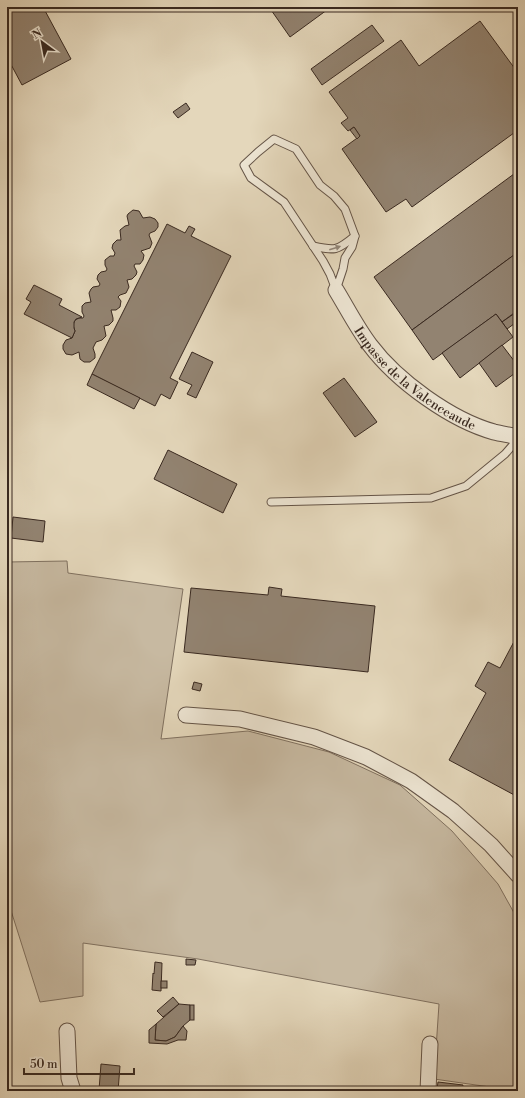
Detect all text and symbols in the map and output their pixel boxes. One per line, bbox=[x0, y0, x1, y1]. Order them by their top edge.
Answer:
north arrow bbox=[22, 22, 62, 62]
text: N bbox=[30, 26, 45, 43]
one-way arrow bbox=[330, 245, 342, 251]
street label: Impasse de la Valenceaude bbox=[350, 324, 479, 434]
scale bar bbox=[24, 1050, 134, 1076]
text: 50 m bbox=[30, 1057, 58, 1072]

